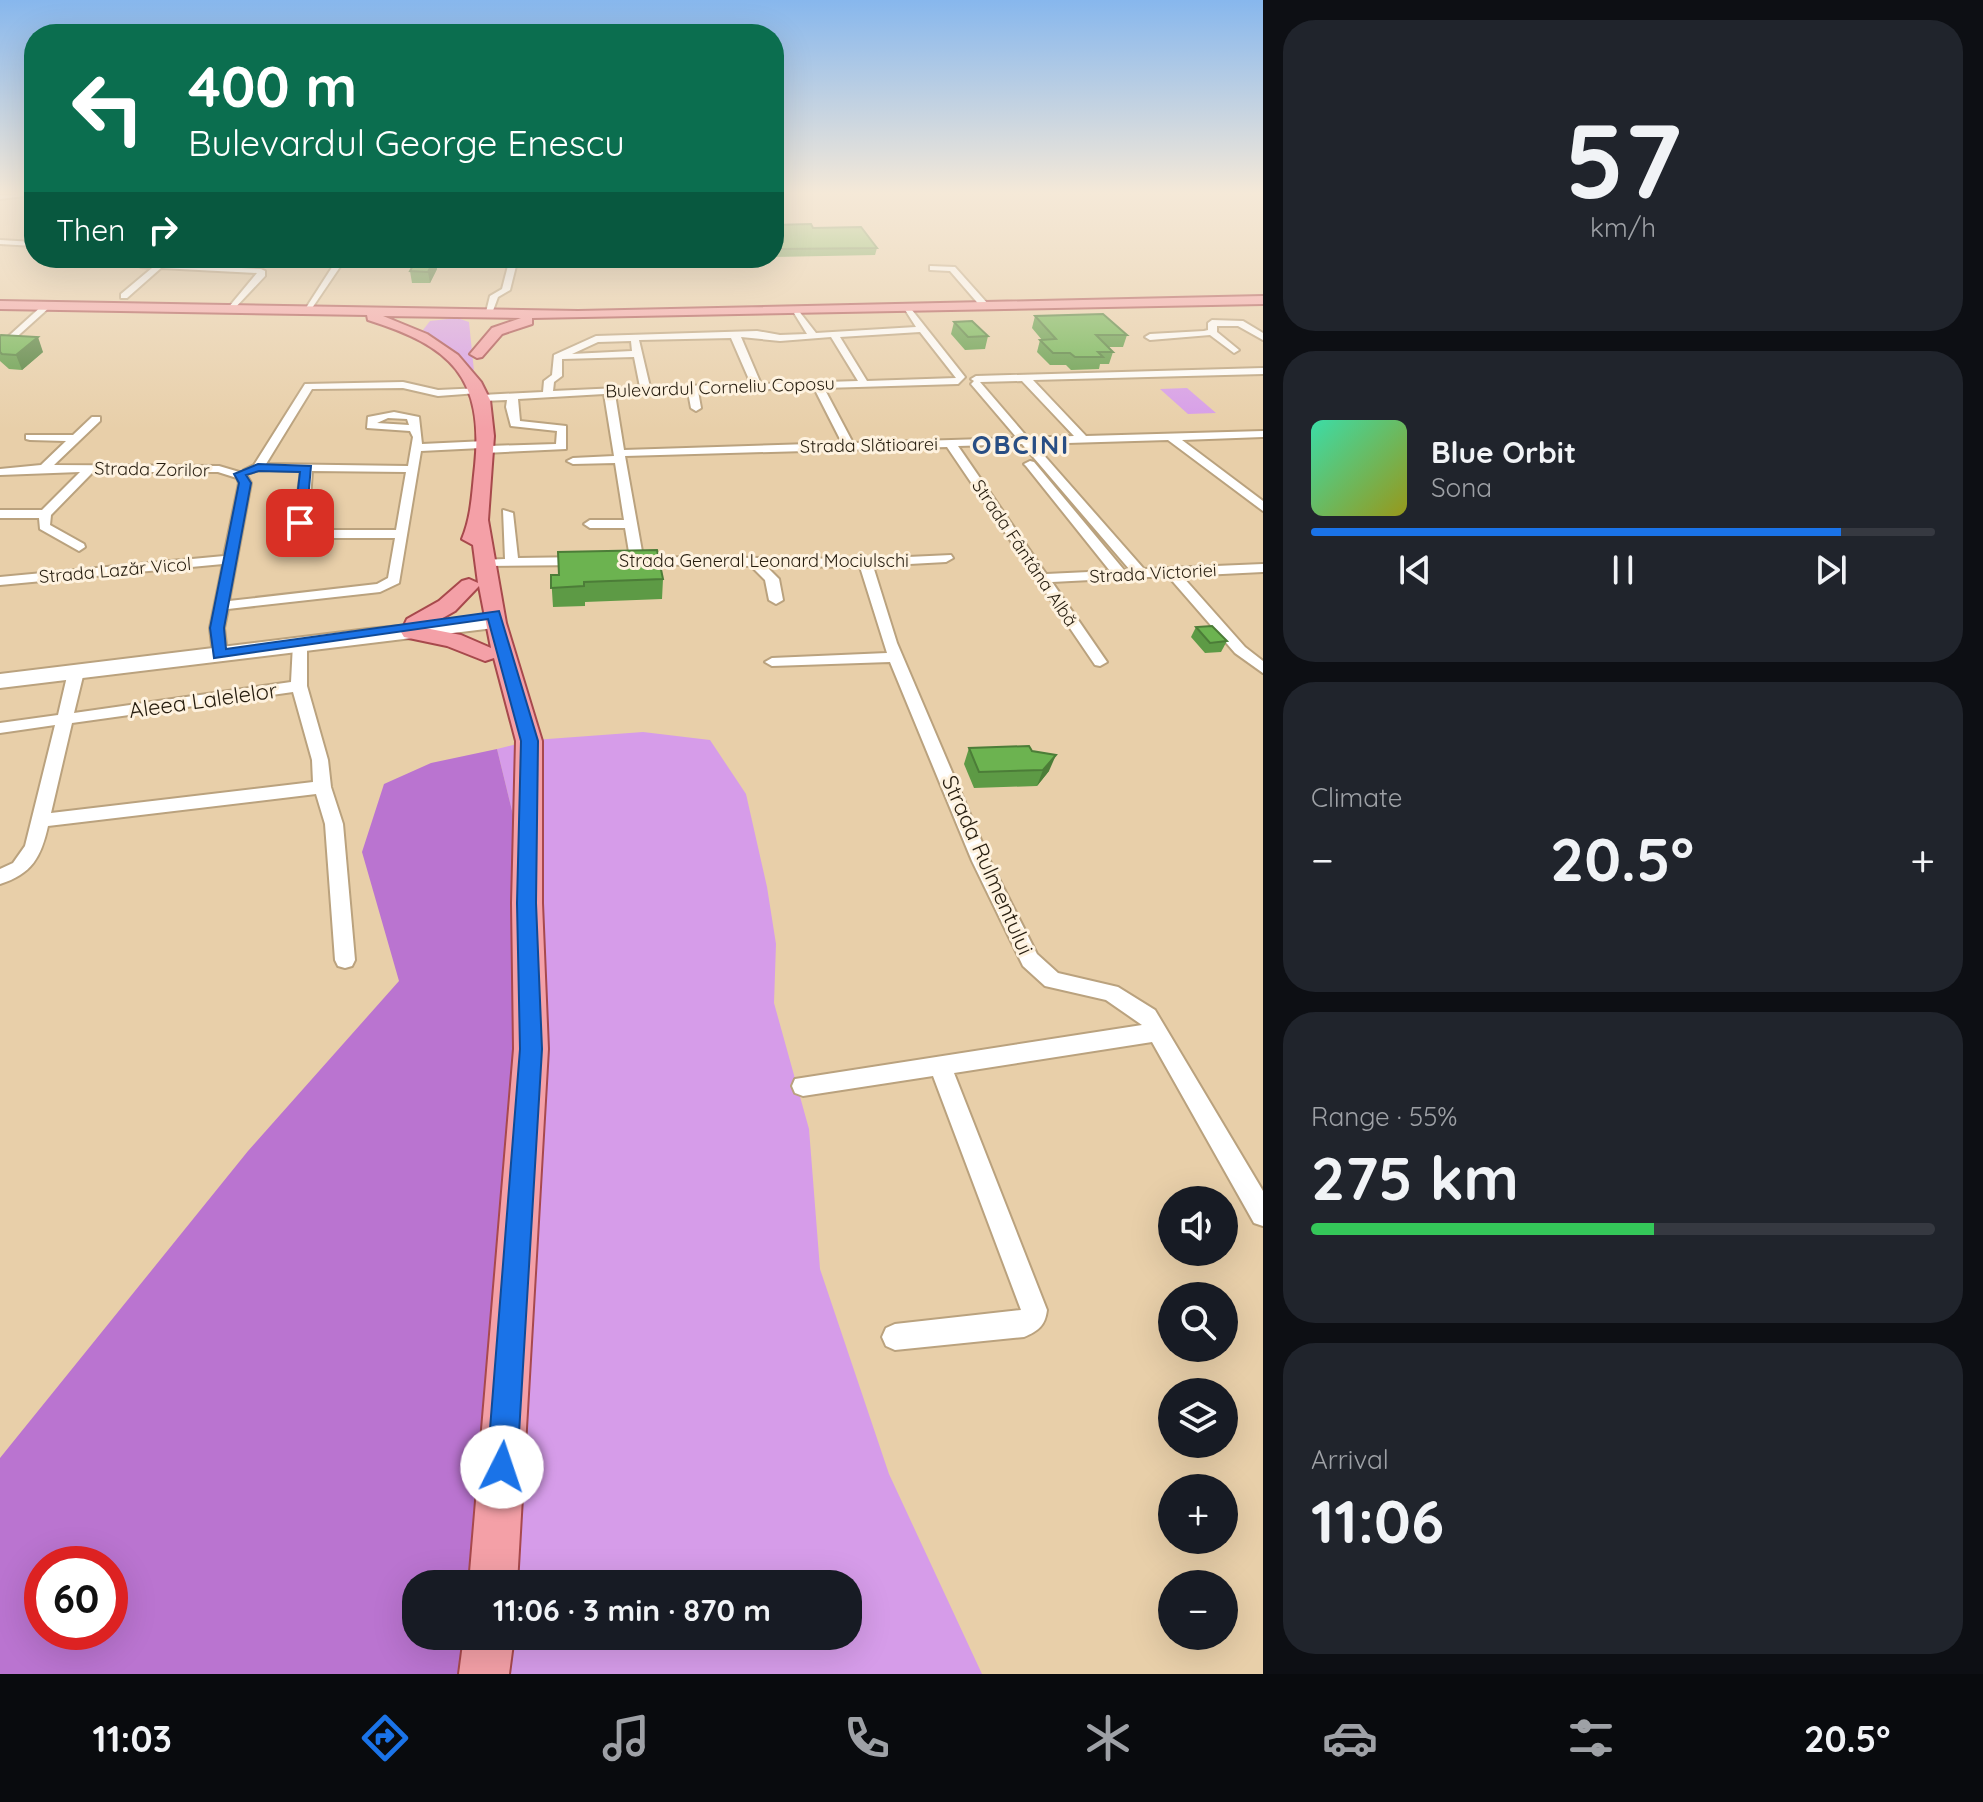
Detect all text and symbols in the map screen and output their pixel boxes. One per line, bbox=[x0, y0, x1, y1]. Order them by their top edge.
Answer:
text: 400 m bbox=[188, 51, 357, 121]
icon: left bbox=[56, 56, 160, 160]
text: 57 bbox=[1564, 94, 1682, 224]
text: Bulevardul George Enescu bbox=[188, 120, 625, 165]
icon: right bbox=[141, 208, 185, 252]
text: Then bbox=[56, 211, 125, 249]
text: km/h bbox=[1590, 211, 1656, 244]
street label: Bulevardul Corneliu Coposu bbox=[605, 371, 835, 403]
district label: OBCINI bbox=[972, 428, 1070, 461]
street label: Strada Slătioarei bbox=[800, 432, 938, 458]
text: Blue Orbit bbox=[1431, 433, 1576, 471]
street label: Strada Zorilor bbox=[94, 456, 210, 482]
text: Sona bbox=[1431, 471, 1492, 504]
street label: Strada Fântâna Albă bbox=[967, 475, 1083, 631]
pin bbox=[266, 489, 334, 557]
icon: arrive bbox=[278, 501, 322, 545]
icon: previous bbox=[1393, 548, 1437, 592]
icon: pause bbox=[1601, 548, 1645, 592]
icon: next bbox=[1809, 548, 1853, 592]
street label: Strada General Leonard Mociulschi bbox=[619, 549, 909, 572]
street label: Strada Lazăr Vicol bbox=[38, 552, 192, 588]
street label: Strada Victoriei bbox=[1089, 558, 1217, 588]
street label: Aleea Lalelelor bbox=[127, 676, 280, 724]
street label: Strada Rulmentului bbox=[936, 771, 1040, 959]
text: Climate bbox=[1311, 781, 1402, 814]
text: 20.5° bbox=[1550, 821, 1694, 896]
text: − bbox=[1311, 832, 1334, 887]
text: + bbox=[1910, 832, 1935, 887]
text: Range · 55% bbox=[1311, 1100, 1457, 1133]
text: 275 km bbox=[1311, 1140, 1519, 1215]
map controls bbox=[1158, 1186, 1238, 1650]
button: sound bbox=[1158, 1186, 1238, 1266]
button: search bbox=[1158, 1282, 1238, 1362]
button: layers bbox=[1158, 1378, 1238, 1458]
position arrow bbox=[460, 1425, 544, 1509]
text: Arrival bbox=[1311, 1443, 1389, 1476]
button: + bbox=[1158, 1474, 1238, 1554]
text: 11:06 bbox=[1311, 1483, 1444, 1558]
speed limit sign: 60 bbox=[24, 1546, 128, 1650]
button: − bbox=[1158, 1570, 1238, 1650]
text: 11:06 · 3 min · 870 m bbox=[493, 1591, 771, 1629]
icon: directions bbox=[357, 1710, 413, 1766]
icon: music bbox=[598, 1710, 654, 1766]
icon: phone bbox=[839, 1710, 895, 1766]
icon: climate bbox=[1080, 1710, 1136, 1766]
icon: car bbox=[1322, 1710, 1378, 1766]
icon: filters bbox=[1563, 1710, 1619, 1766]
text: 11:03 bbox=[93, 1716, 172, 1761]
text: 20.5° bbox=[1804, 1716, 1890, 1761]

